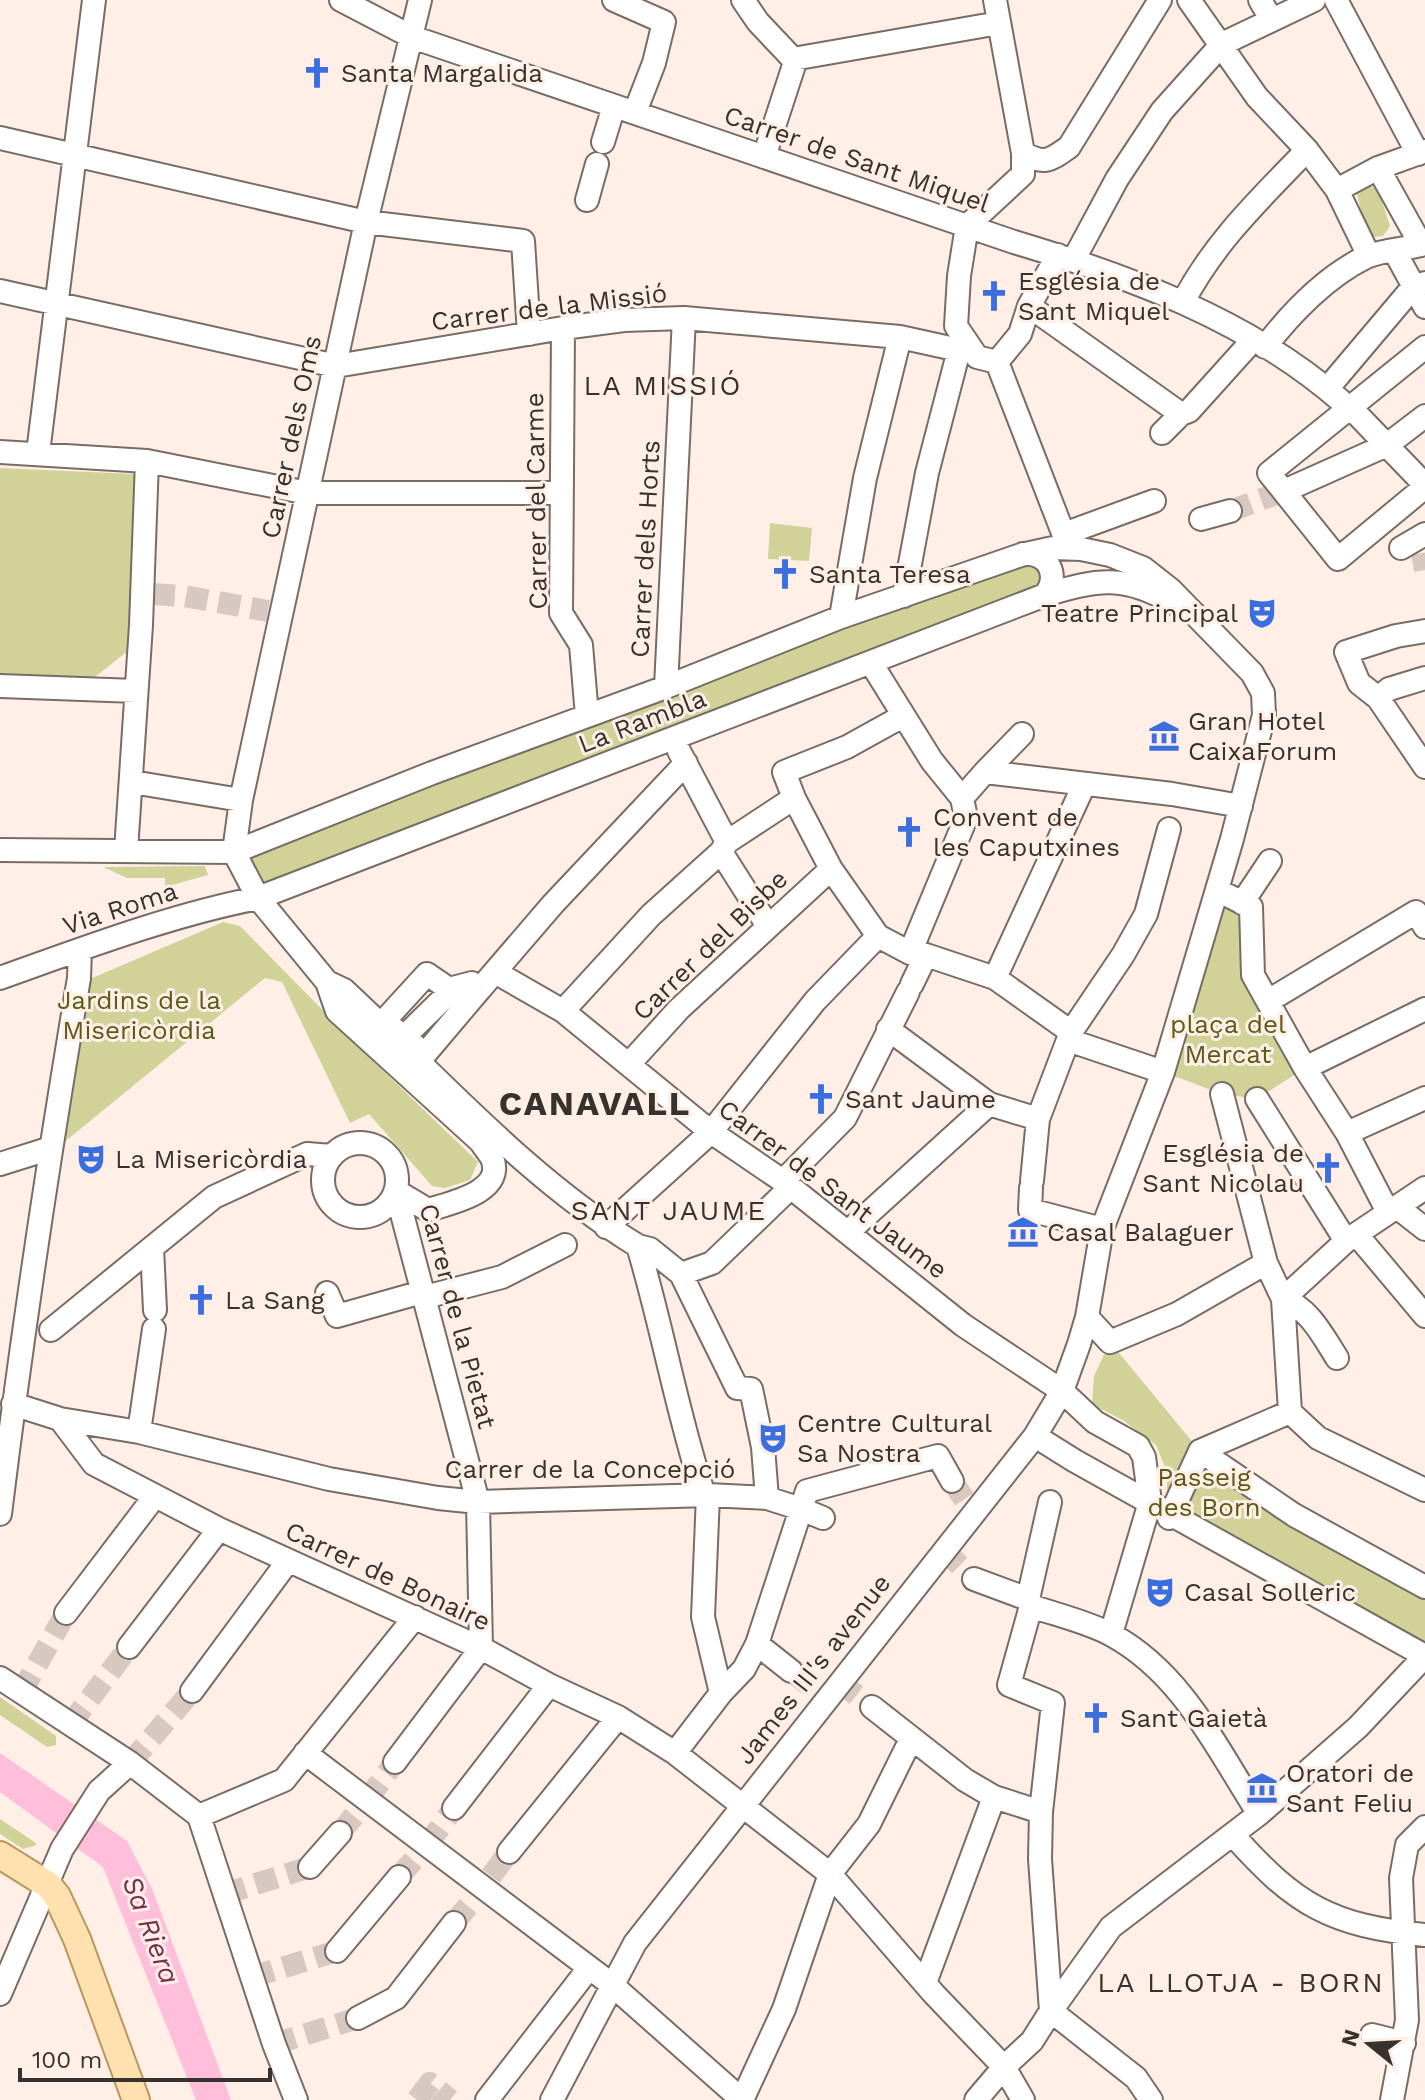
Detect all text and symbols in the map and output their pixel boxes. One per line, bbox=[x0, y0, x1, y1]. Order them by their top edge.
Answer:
church icon: Santa Margalida bbox=[300, 56, 334, 90]
place label: Santa Margalida bbox=[341, 58, 543, 88]
street label: Carrer de Sant Miquel bbox=[720, 99, 994, 219]
place label: Església de Sant Miquel bbox=[1018, 266, 1169, 326]
street label: Carrer de la Missió bbox=[429, 278, 669, 336]
church icon: Església de Sant Miquel bbox=[977, 279, 1011, 313]
street label: Carrer dels Oms bbox=[255, 333, 327, 541]
district label: LA MISSIÓ bbox=[584, 369, 742, 402]
street label: Carrer del Carme bbox=[519, 392, 553, 610]
street label: Carrer dels Horts bbox=[624, 439, 666, 659]
church icon: Santa Teresa bbox=[768, 557, 802, 591]
place label: Santa Teresa bbox=[809, 559, 971, 589]
theatre icon: Teatre Principal bbox=[1245, 596, 1279, 630]
place label: Teatre Principal bbox=[1041, 598, 1238, 628]
street label: La Rambla bbox=[574, 683, 710, 759]
place label: Gran Hotel CaixaForum bbox=[1188, 706, 1337, 766]
museum icon: Gran Hotel CaixaForum bbox=[1147, 719, 1181, 753]
place label: Convent de les Caputxines bbox=[933, 802, 1120, 862]
church icon: Convent de les Caputxines bbox=[892, 815, 926, 849]
street label: Carrer del Bisbe bbox=[626, 864, 794, 1026]
street label: Via Roma bbox=[59, 875, 181, 941]
park label: Jardins de la Misericòrdia bbox=[57, 985, 221, 1045]
park label: plaça del Mercat bbox=[1170, 1009, 1286, 1069]
church icon: Sant Jaume bbox=[804, 1082, 838, 1116]
district label: CANAVALL bbox=[499, 1083, 691, 1123]
place label: Sant Jaume bbox=[845, 1084, 996, 1114]
street label: Carrer de Sant Jaume bbox=[713, 1093, 953, 1285]
place label: Església de Sant Nicolau bbox=[1142, 1138, 1304, 1198]
theatre icon: La Misericòrdia bbox=[74, 1142, 108, 1176]
place label: La Misericòrdia bbox=[115, 1144, 307, 1174]
church icon: Església de Sant Nicolau bbox=[1311, 1151, 1345, 1185]
district label: SANT JAUME bbox=[571, 1194, 767, 1227]
street label: Carrer de la Pietat bbox=[414, 1200, 503, 1432]
museum icon: Casal Balaguer bbox=[1006, 1215, 1040, 1249]
place label: Casal Balaguer bbox=[1047, 1217, 1234, 1247]
church icon: La Sang bbox=[184, 1283, 218, 1317]
place label: La Sang bbox=[225, 1285, 325, 1315]
place label: Centre Cultural Sa Nostra bbox=[797, 1408, 992, 1468]
theatre icon: Centre Cultural Sa Nostra bbox=[756, 1421, 790, 1455]
street label: Carrer de la Concepció bbox=[445, 1454, 735, 1484]
park label: Passeig des Born bbox=[1147, 1462, 1261, 1522]
street label: Carrer de Bonaire bbox=[281, 1515, 495, 1637]
street label: James III's avenue bbox=[730, 1568, 896, 1770]
theatre icon: Casal Solleric bbox=[1143, 1575, 1177, 1609]
place label: Casal Solleric bbox=[1184, 1577, 1356, 1607]
church icon: Sant Gaietà bbox=[1079, 1701, 1113, 1735]
place label: Sant Gaietà bbox=[1120, 1703, 1268, 1733]
place label: Oratori de Sant Feliu bbox=[1286, 1758, 1414, 1818]
museum icon: Oratori de Sant Feliu bbox=[1245, 1771, 1279, 1805]
water label: Sa Riera bbox=[115, 1871, 187, 1989]
district label: LA LLOTJA - BORN bbox=[1097, 1966, 1385, 1999]
north arrow bbox=[1329, 2004, 1409, 2084]
text: N bbox=[1336, 2026, 1365, 2050]
scale bar bbox=[20, 2032, 270, 2082]
text: 100 m bbox=[32, 2046, 102, 2074]

